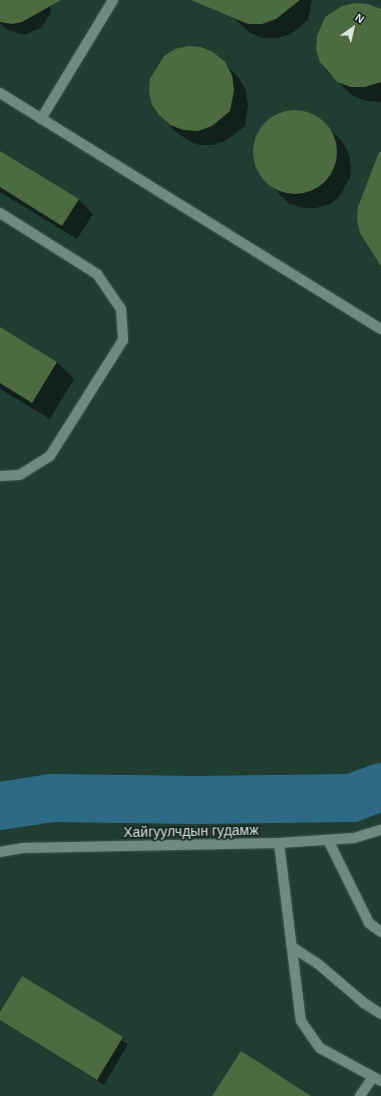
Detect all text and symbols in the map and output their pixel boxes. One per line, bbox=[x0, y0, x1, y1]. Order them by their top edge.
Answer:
north arrow bbox=[333, 8, 373, 48]
text: N bbox=[353, 11, 366, 25]
street label: Хайгуулчдын гудамж bbox=[123, 821, 259, 841]

